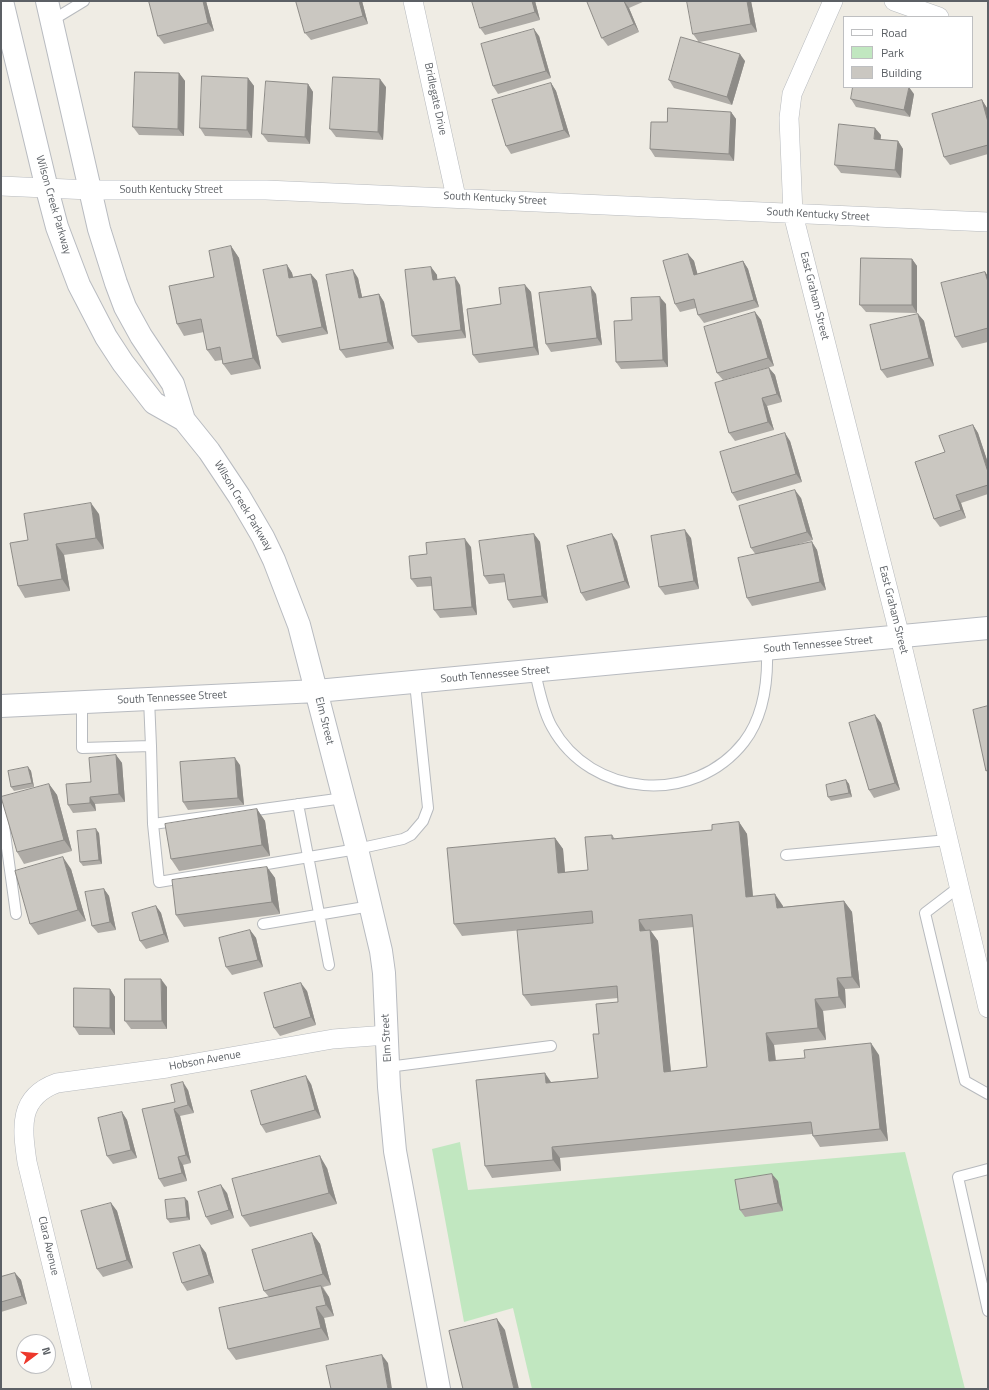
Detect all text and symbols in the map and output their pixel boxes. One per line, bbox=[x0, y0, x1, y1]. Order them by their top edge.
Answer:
legend bbox=[843, 16, 973, 88]
text: Road bbox=[881, 23, 907, 42]
text: Park bbox=[881, 43, 904, 62]
street label: Bridlegate Drive bbox=[421, 61, 449, 137]
text: Building bbox=[881, 63, 922, 82]
street label: Wilson Creek Parkway bbox=[33, 154, 73, 256]
street label: South Kentucky Street bbox=[119, 183, 223, 197]
street label: South Kentucky Street bbox=[443, 190, 547, 208]
street label: South Kentucky Street bbox=[766, 206, 870, 224]
street label: East Graham Street bbox=[797, 251, 831, 341]
street label: Wilson Creek Parkway bbox=[211, 459, 275, 553]
street label: East Graham Street bbox=[876, 565, 910, 655]
street label: South Tennessee Street bbox=[763, 634, 873, 656]
street label: South Tennessee Street bbox=[440, 664, 550, 686]
street label: South Tennessee Street bbox=[117, 689, 227, 707]
street label: Elm Street bbox=[312, 696, 336, 746]
street label: Elm Street bbox=[379, 1013, 395, 1063]
street label: Hobson Avenue bbox=[168, 1048, 242, 1074]
street label: Clara Avenue bbox=[35, 1215, 61, 1277]
north arrow bbox=[16, 1334, 56, 1374]
text: N bbox=[38, 1345, 55, 1357]

